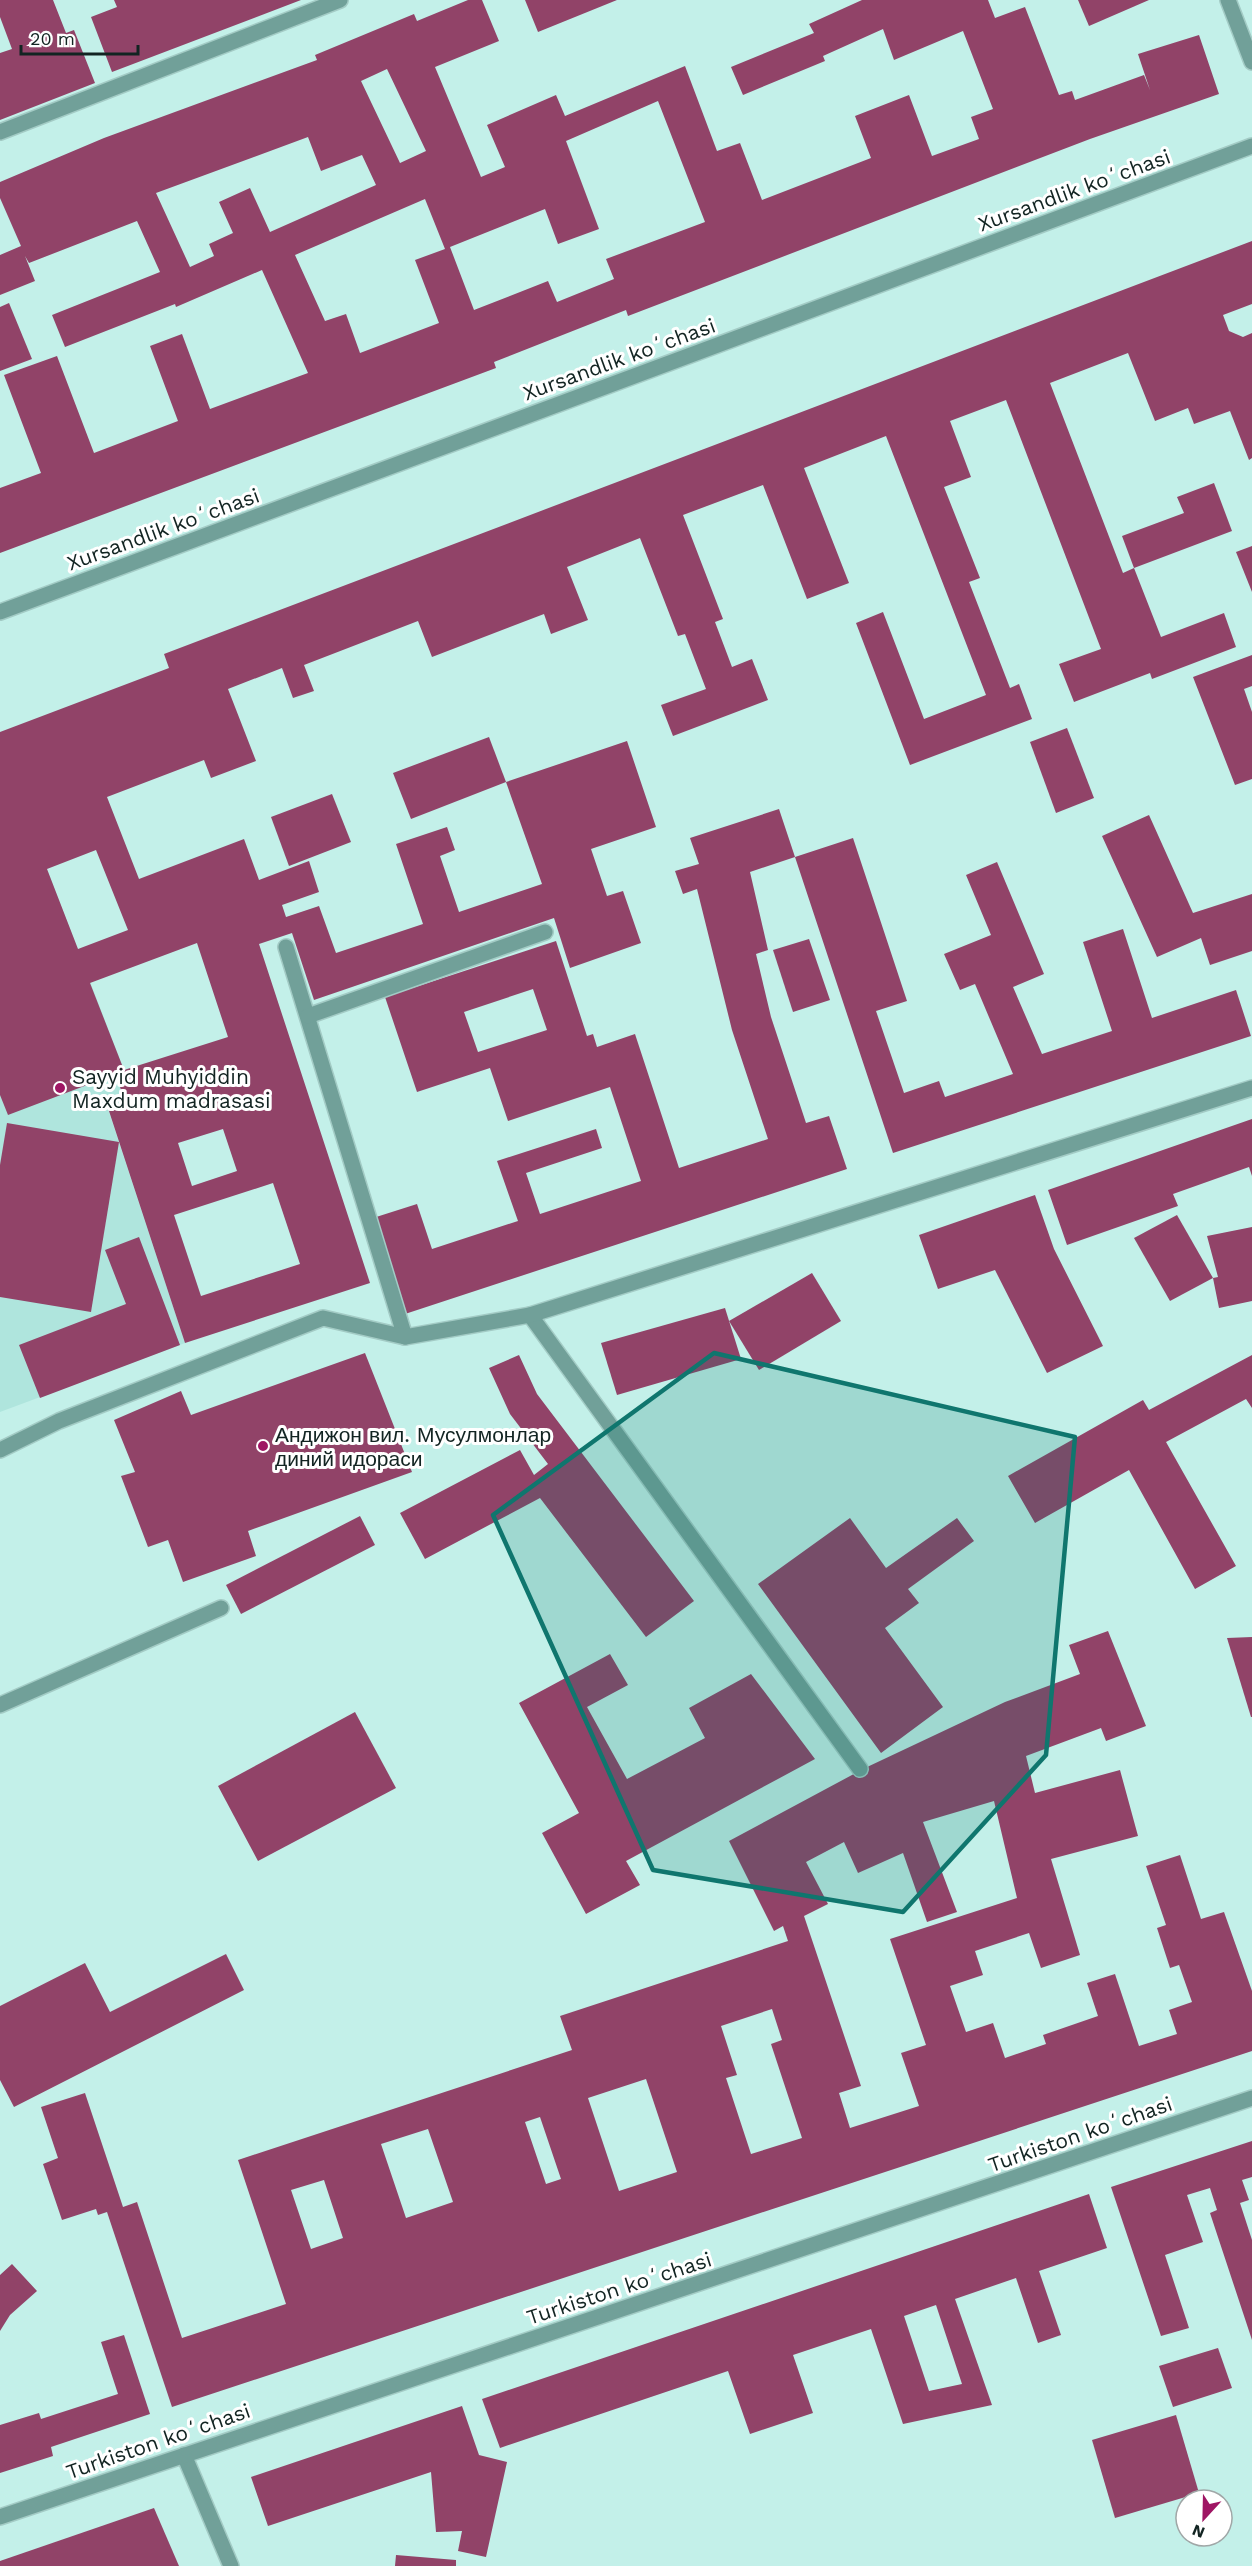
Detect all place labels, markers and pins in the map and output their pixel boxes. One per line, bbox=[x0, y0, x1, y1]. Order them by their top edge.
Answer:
place label: Sayyid Muhyiddin Maxdum madrasasi bbox=[72, 1064, 271, 1113]
marker: Sayyid Muhyiddin Maxdum madrasasi bbox=[53, 1081, 67, 1095]
place label: Андижон вил. Мусулмонлар диний идораси bbox=[275, 1422, 551, 1471]
marker: Андижон вил. Мусулмонлар диний идораси bbox=[256, 1439, 270, 1453]

